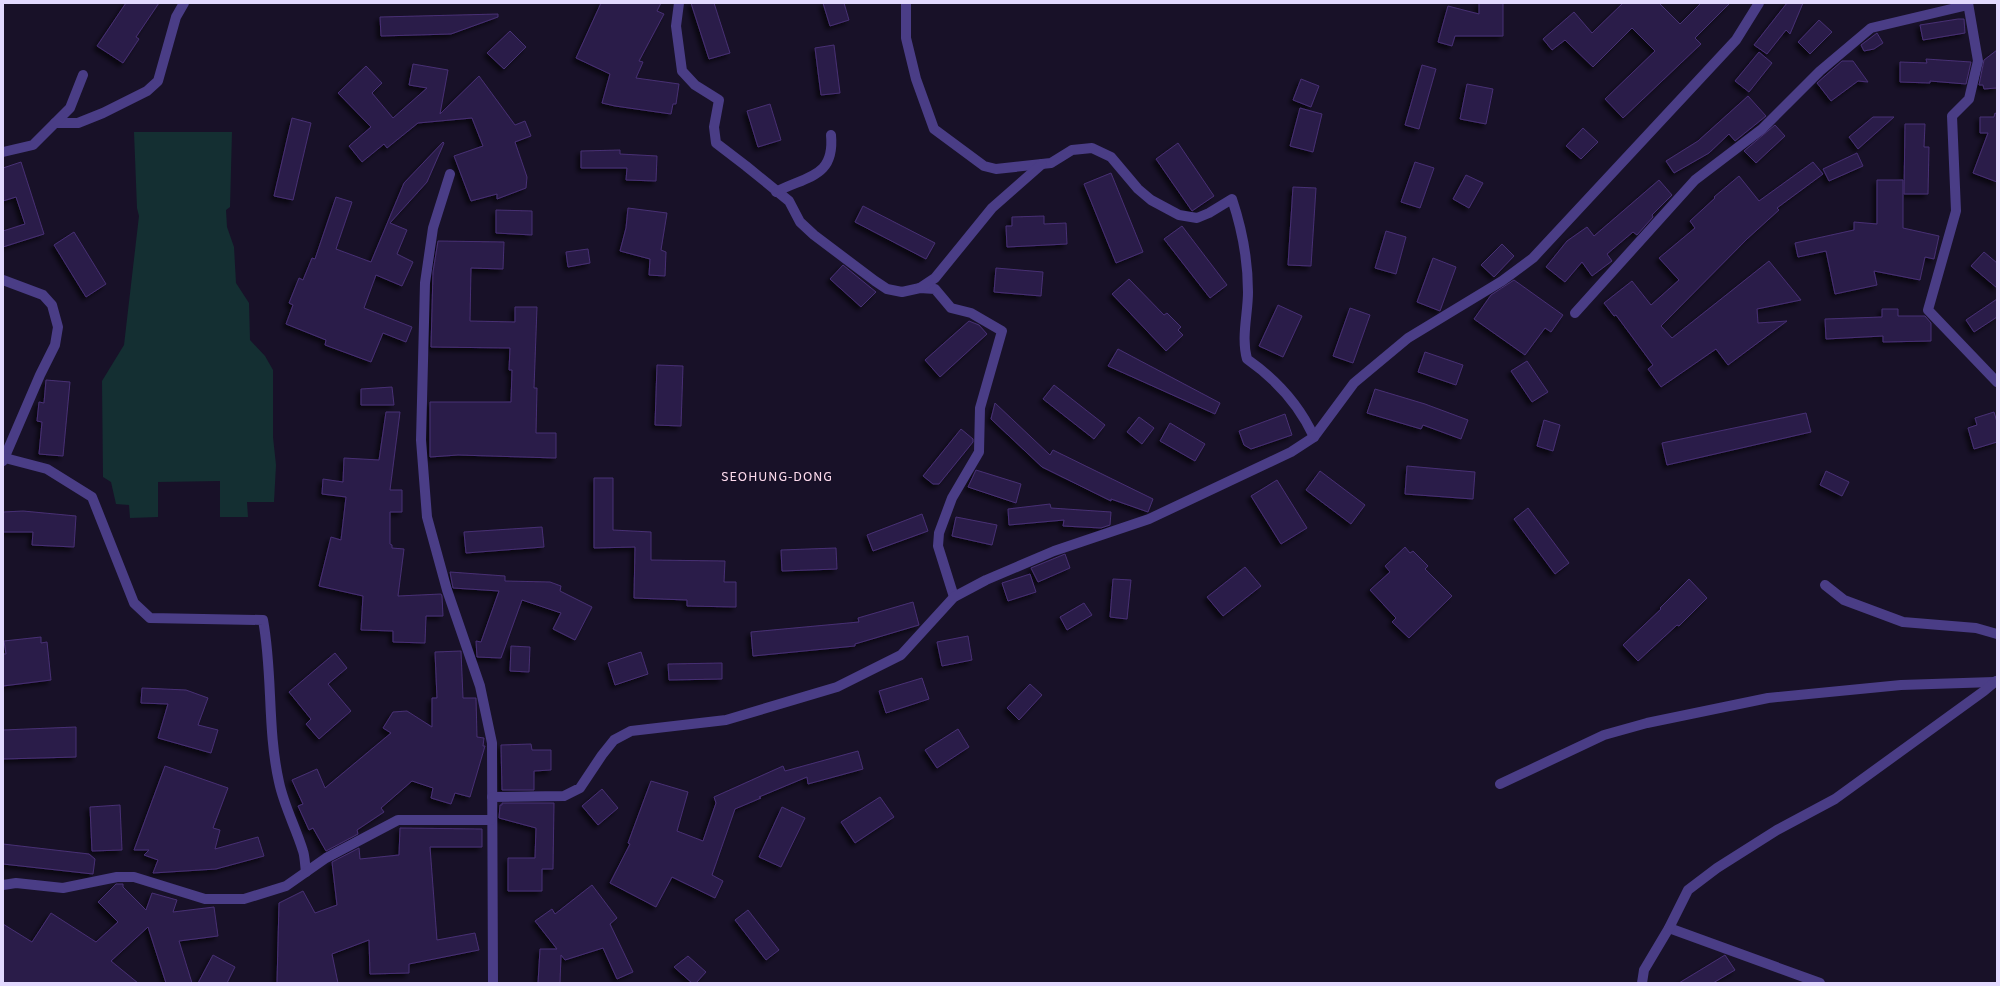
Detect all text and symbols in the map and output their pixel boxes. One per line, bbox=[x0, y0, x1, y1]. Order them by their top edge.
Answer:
district label: SEOHUNG-DONG bbox=[721, 467, 833, 487]

